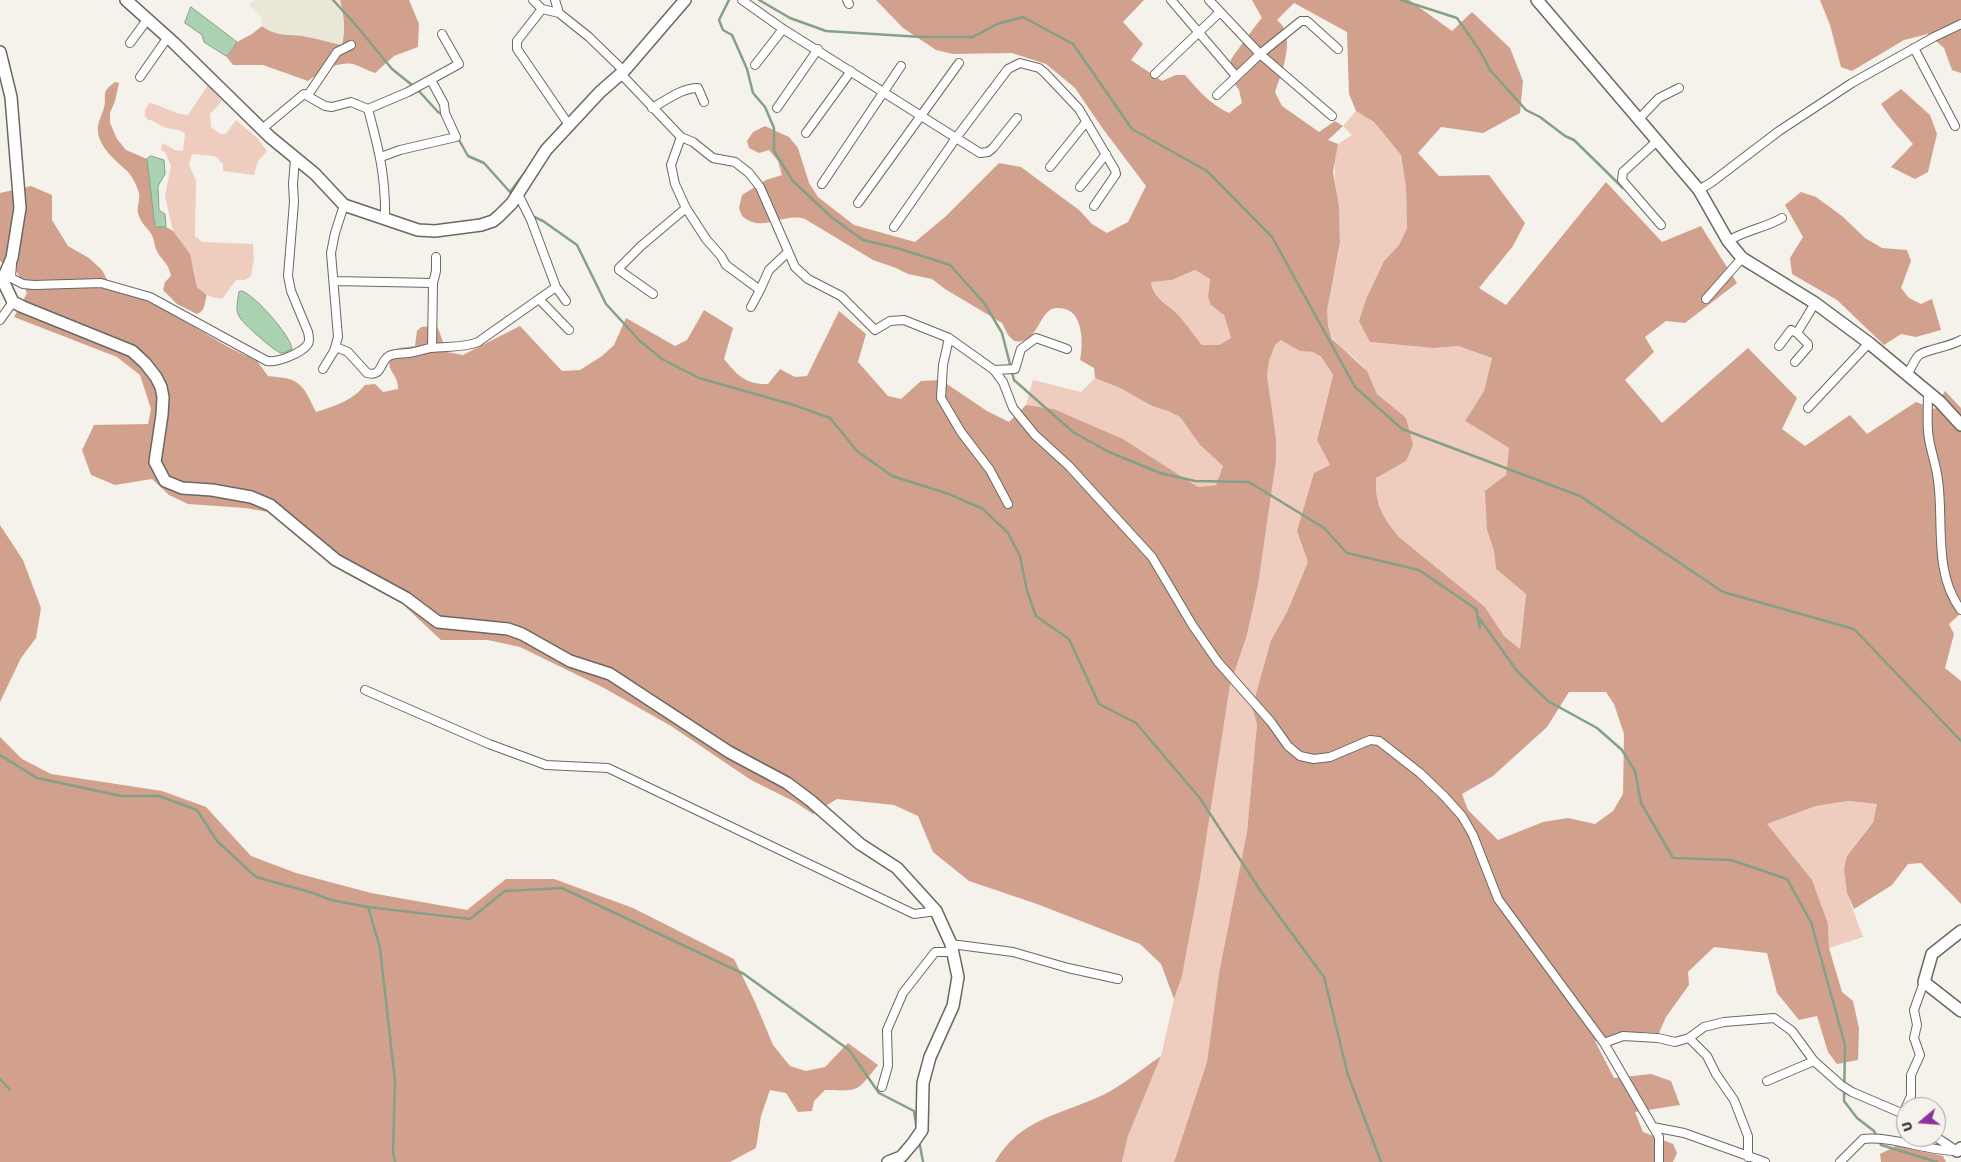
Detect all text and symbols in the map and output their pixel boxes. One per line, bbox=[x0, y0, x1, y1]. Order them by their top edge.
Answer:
north arrow bbox=[1896, 1097, 1946, 1147]
text: U bbox=[1898, 1119, 1917, 1134]

